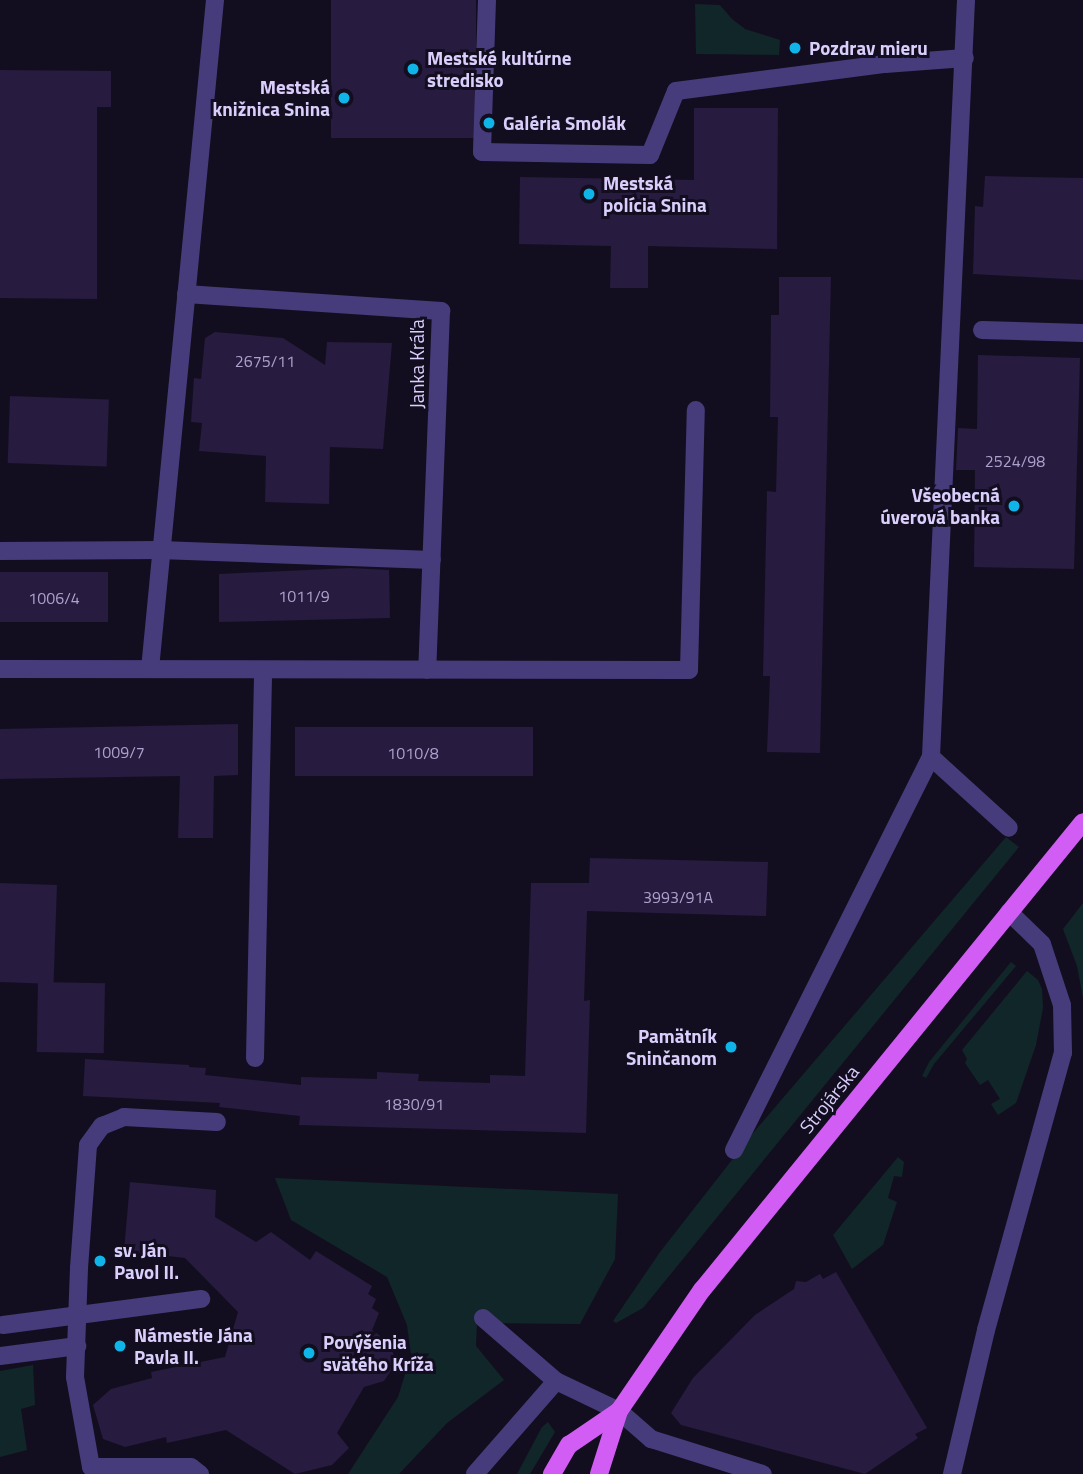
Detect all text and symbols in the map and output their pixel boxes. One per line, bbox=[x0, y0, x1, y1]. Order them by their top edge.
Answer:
place label: Pozdrav mieru bbox=[809, 37, 928, 59]
marker: Pozdrav mieru bbox=[787, 40, 803, 56]
place label: Mestské kultúrne stredisko bbox=[427, 47, 571, 91]
marker: Mestské kultúrne stredisko bbox=[405, 61, 421, 77]
place label: Mestská knižnica Snina bbox=[212, 76, 330, 120]
marker: Mestská knižnica Snina bbox=[336, 90, 352, 106]
place label: Galéria Smolák bbox=[503, 112, 626, 134]
marker: Galéria Smolák bbox=[481, 115, 497, 131]
place label: Mestská polícia Snina bbox=[603, 172, 707, 216]
marker: Mestská polícia Snina bbox=[581, 186, 597, 202]
street label: Janka Kráľa bbox=[406, 319, 428, 409]
house number: 2675/11 bbox=[235, 351, 295, 371]
house number: 2524/98 bbox=[985, 451, 1045, 471]
place label: Všeobecná úverová banka bbox=[880, 484, 1000, 528]
marker: Všeobecná úverová banka bbox=[1006, 498, 1022, 514]
house number: 1011/9 bbox=[278, 586, 330, 606]
house number: 1006/4 bbox=[28, 588, 80, 608]
house number: 1009/7 bbox=[93, 742, 145, 762]
house number: 1010/8 bbox=[387, 743, 439, 763]
house number: 3993/91A bbox=[643, 887, 713, 907]
place label: Pamätník Sninčanom bbox=[626, 1025, 717, 1069]
marker: Pamätník Sninčanom bbox=[723, 1039, 739, 1055]
street label: Strojárska bbox=[795, 1060, 863, 1138]
house number: 1830/91 bbox=[384, 1094, 444, 1114]
place label: sv. Ján Pavol II. bbox=[114, 1239, 179, 1283]
marker: sv. Ján Pavol II. bbox=[92, 1253, 108, 1269]
place label: Námestie Jána Pavla II. bbox=[134, 1324, 253, 1368]
place label: Povýšenia svätého Kríža bbox=[323, 1331, 434, 1375]
marker: Námestie Jána Pavla II. bbox=[112, 1338, 128, 1354]
marker: Povýšenia svätého Kríža bbox=[301, 1345, 317, 1361]

